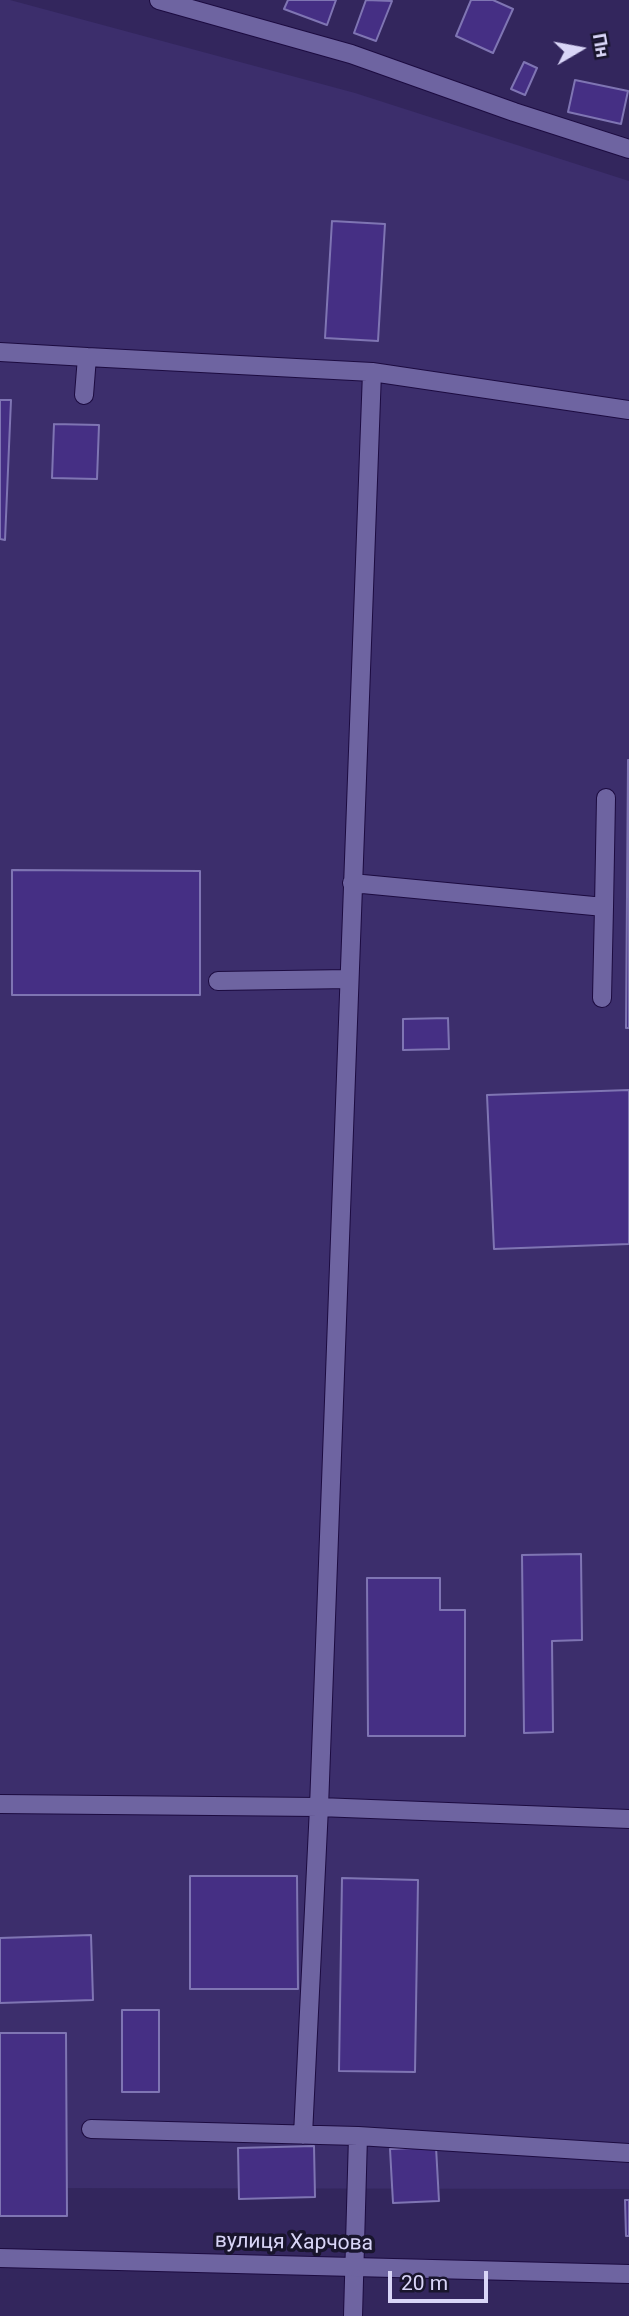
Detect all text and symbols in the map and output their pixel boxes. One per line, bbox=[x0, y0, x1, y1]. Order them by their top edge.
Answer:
north arrow bbox=[545, 14, 615, 84]
text: Пн bbox=[588, 31, 615, 59]
street label: вулиця Харчова bbox=[215, 2229, 373, 2257]
scale bar bbox=[391, 2256, 491, 2300]
text: 20 m bbox=[401, 2271, 448, 2295]

